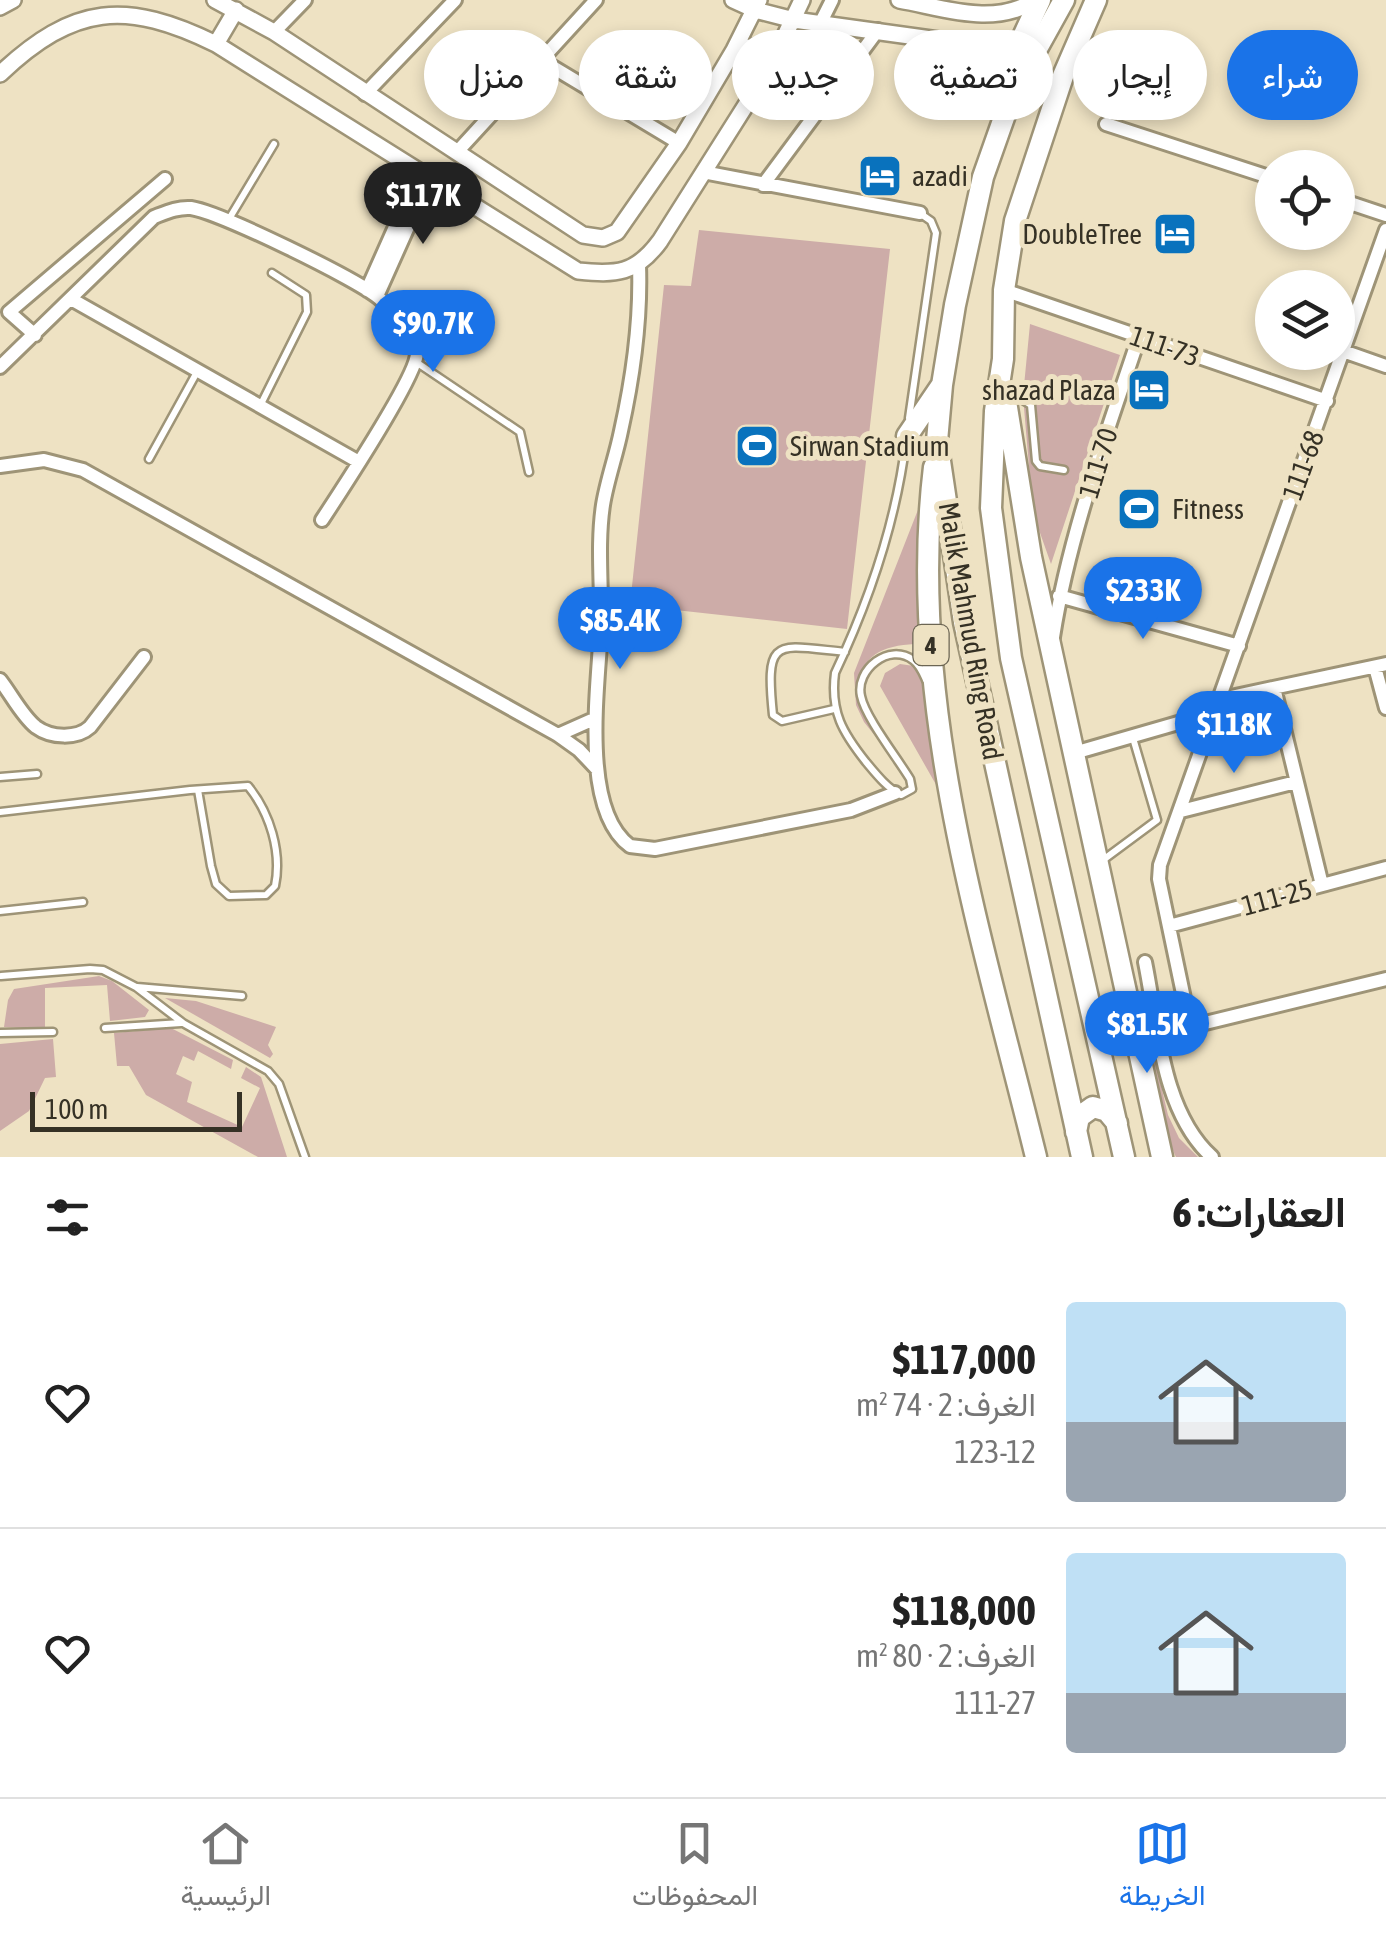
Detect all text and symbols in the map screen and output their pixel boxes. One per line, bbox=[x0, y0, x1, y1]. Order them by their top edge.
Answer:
chip: منزل bbox=[424, 30, 559, 120]
chip: شقة bbox=[579, 30, 712, 120]
chip: جديد bbox=[732, 30, 874, 120]
chip: تصفية bbox=[894, 30, 1053, 120]
chip: إيجار bbox=[1073, 30, 1207, 120]
chip: شراء bbox=[1227, 30, 1358, 120]
map controls bbox=[1255, 150, 1355, 370]
button: locate bbox=[1255, 150, 1355, 250]
hotel icon: azadi bbox=[857, 153, 903, 199]
place label: azadi bbox=[912, 160, 968, 192]
pin: $117K bbox=[353, 162, 493, 247]
text: $117K bbox=[386, 176, 460, 213]
hotel icon: DoubleTree bbox=[1152, 211, 1198, 257]
place label: DoubleTree bbox=[1022, 218, 1142, 250]
button: layers bbox=[1255, 270, 1355, 370]
pin: $90.7K bbox=[352, 290, 514, 375]
text: $90.7K bbox=[393, 304, 473, 341]
street label: 111-73 bbox=[1126, 319, 1204, 373]
hotel icon: shazad Plaza bbox=[1126, 367, 1172, 413]
place label: shazad Plaza bbox=[982, 374, 1116, 406]
sports icon: Sirwan Stadium bbox=[734, 423, 780, 469]
street label: 111-70 bbox=[1072, 424, 1124, 502]
street label: 111-68 bbox=[1276, 426, 1330, 504]
place label: Sirwan Stadium bbox=[790, 430, 950, 462]
sports icon: Fitness bbox=[1116, 486, 1162, 532]
place label: Fitness bbox=[1172, 493, 1244, 525]
street label: Malik Mahmud Ring Road bbox=[933, 500, 1009, 762]
pin: $233K bbox=[1073, 557, 1213, 642]
text: $233K bbox=[1106, 571, 1180, 608]
pin: $85.4K bbox=[539, 587, 701, 672]
text: $85.4K bbox=[580, 601, 660, 638]
road number: 4 bbox=[914, 625, 948, 665]
pin: $118K bbox=[1164, 691, 1304, 776]
text: $118K bbox=[1197, 705, 1271, 742]
street label: 111-25 bbox=[1238, 872, 1316, 922]
pin: $81.5K bbox=[1066, 991, 1228, 1076]
text: $81.5K bbox=[1107, 1005, 1187, 1042]
scale bar bbox=[30, 1087, 242, 1132]
text: 100 m bbox=[45, 1093, 108, 1125]
text: العقارات: 6 bbox=[1172, 1188, 1346, 1236]
icon: filters bbox=[40, 1190, 95, 1245]
text: $117,000 bbox=[892, 1335, 1036, 1383]
icon: home bbox=[1146, 1342, 1266, 1462]
icon: heart bbox=[40, 1375, 95, 1430]
text: الغرف: 2 · 74 m² bbox=[856, 1386, 1036, 1423]
text: 123-12 bbox=[954, 1433, 1036, 1470]
text: $118,000 bbox=[892, 1586, 1036, 1634]
icon: home bbox=[1146, 1593, 1266, 1713]
icon: heart bbox=[40, 1626, 95, 1681]
text: الغرف: 2 · 80 m² bbox=[856, 1637, 1036, 1674]
text: 111-27 bbox=[954, 1684, 1036, 1721]
tab: الرئيسية bbox=[180, 1816, 271, 1920]
tab: المحفوظات bbox=[632, 1816, 758, 1920]
tab: الخريطة bbox=[1119, 1816, 1206, 1920]

